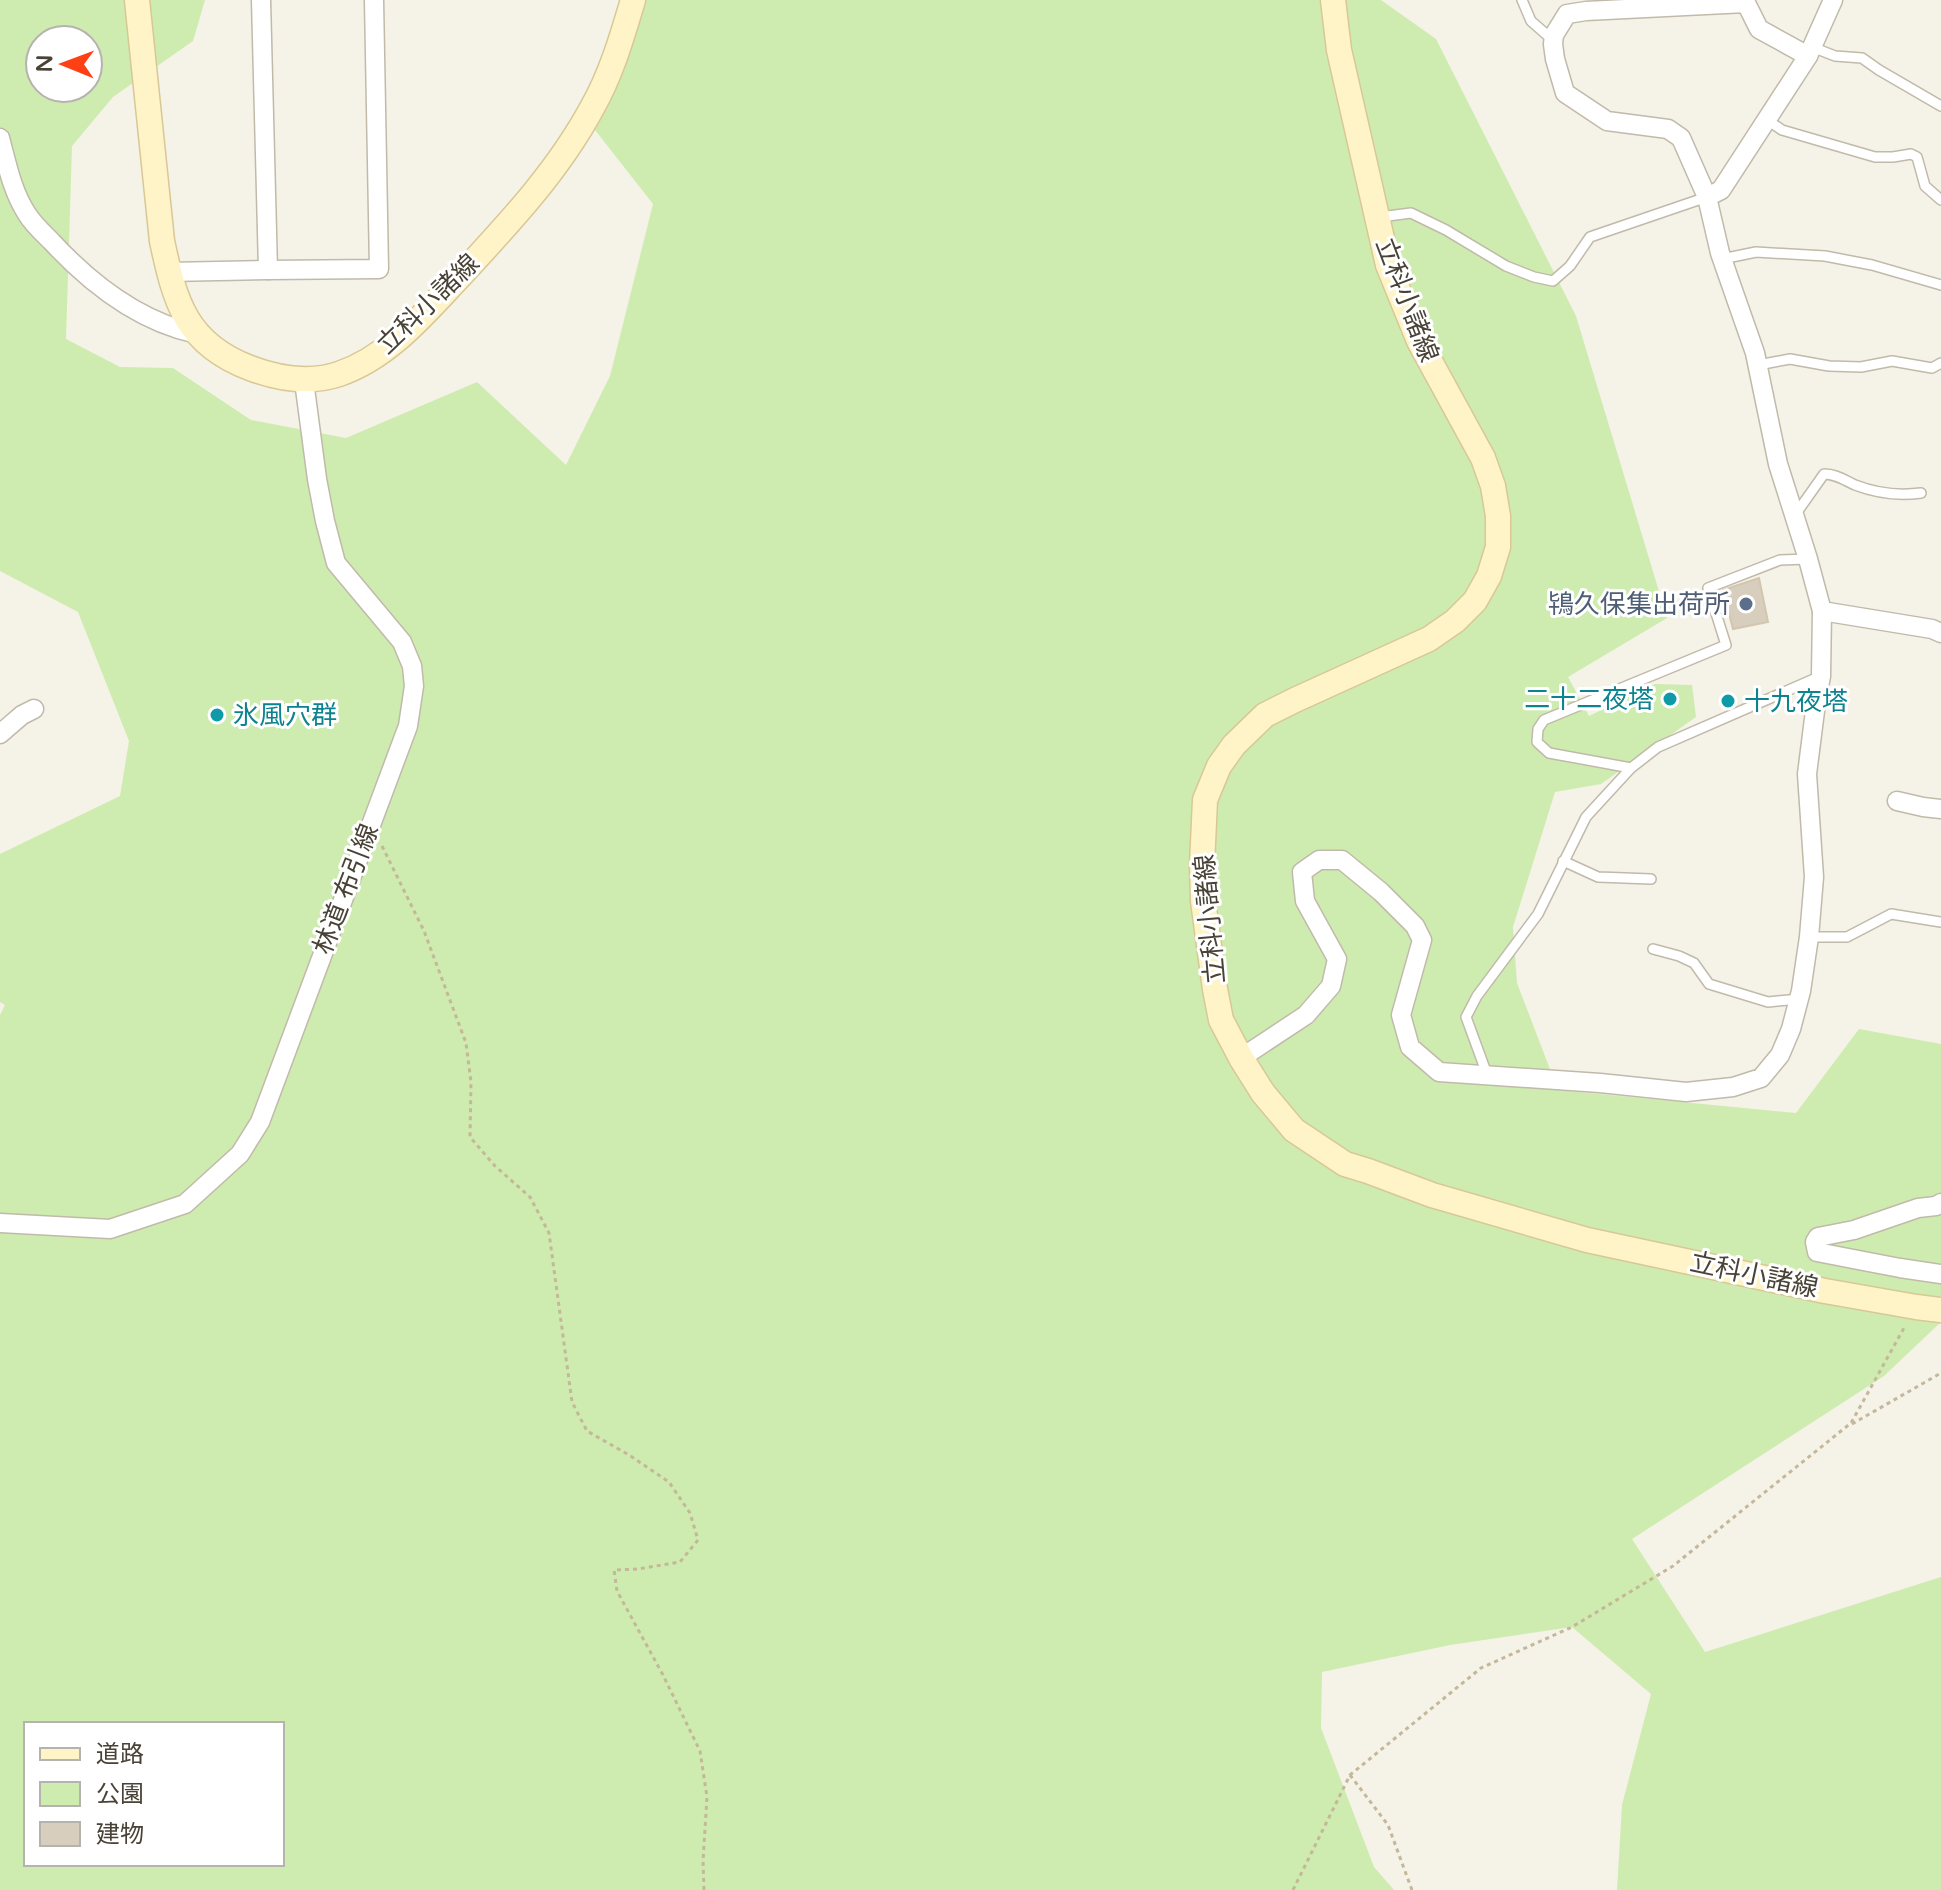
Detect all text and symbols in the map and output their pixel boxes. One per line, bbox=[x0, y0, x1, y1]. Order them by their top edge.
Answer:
north arrow bbox=[24, 24, 104, 104]
text: N bbox=[32, 55, 58, 73]
street label: 立科小諸線 bbox=[1369, 234, 1445, 366]
street label: 立科小諸線 bbox=[370, 248, 486, 360]
place label: 鴇久保集出荷所 bbox=[1548, 589, 1730, 620]
marker: 鴇久保集出荷所 bbox=[1737, 595, 1755, 613]
place label: 二十二夜塔 bbox=[1524, 684, 1654, 715]
place label: 十九夜塔 bbox=[1744, 686, 1848, 717]
marker: 二十二夜塔 bbox=[1661, 690, 1679, 708]
marker: 十九夜塔 bbox=[1719, 692, 1737, 710]
place label: 氷風穴群 bbox=[233, 700, 337, 731]
marker: 氷風穴群 bbox=[208, 706, 226, 724]
street label: 林道 布引線 bbox=[307, 820, 385, 958]
street label: 立科小諸線 bbox=[1189, 853, 1231, 985]
street label: 立科小諸線 bbox=[1687, 1246, 1821, 1304]
legend bbox=[24, 1722, 284, 1866]
text: 道路 bbox=[96, 1740, 144, 1769]
text: 公園 bbox=[96, 1780, 144, 1809]
text: 建物 bbox=[96, 1820, 144, 1849]

